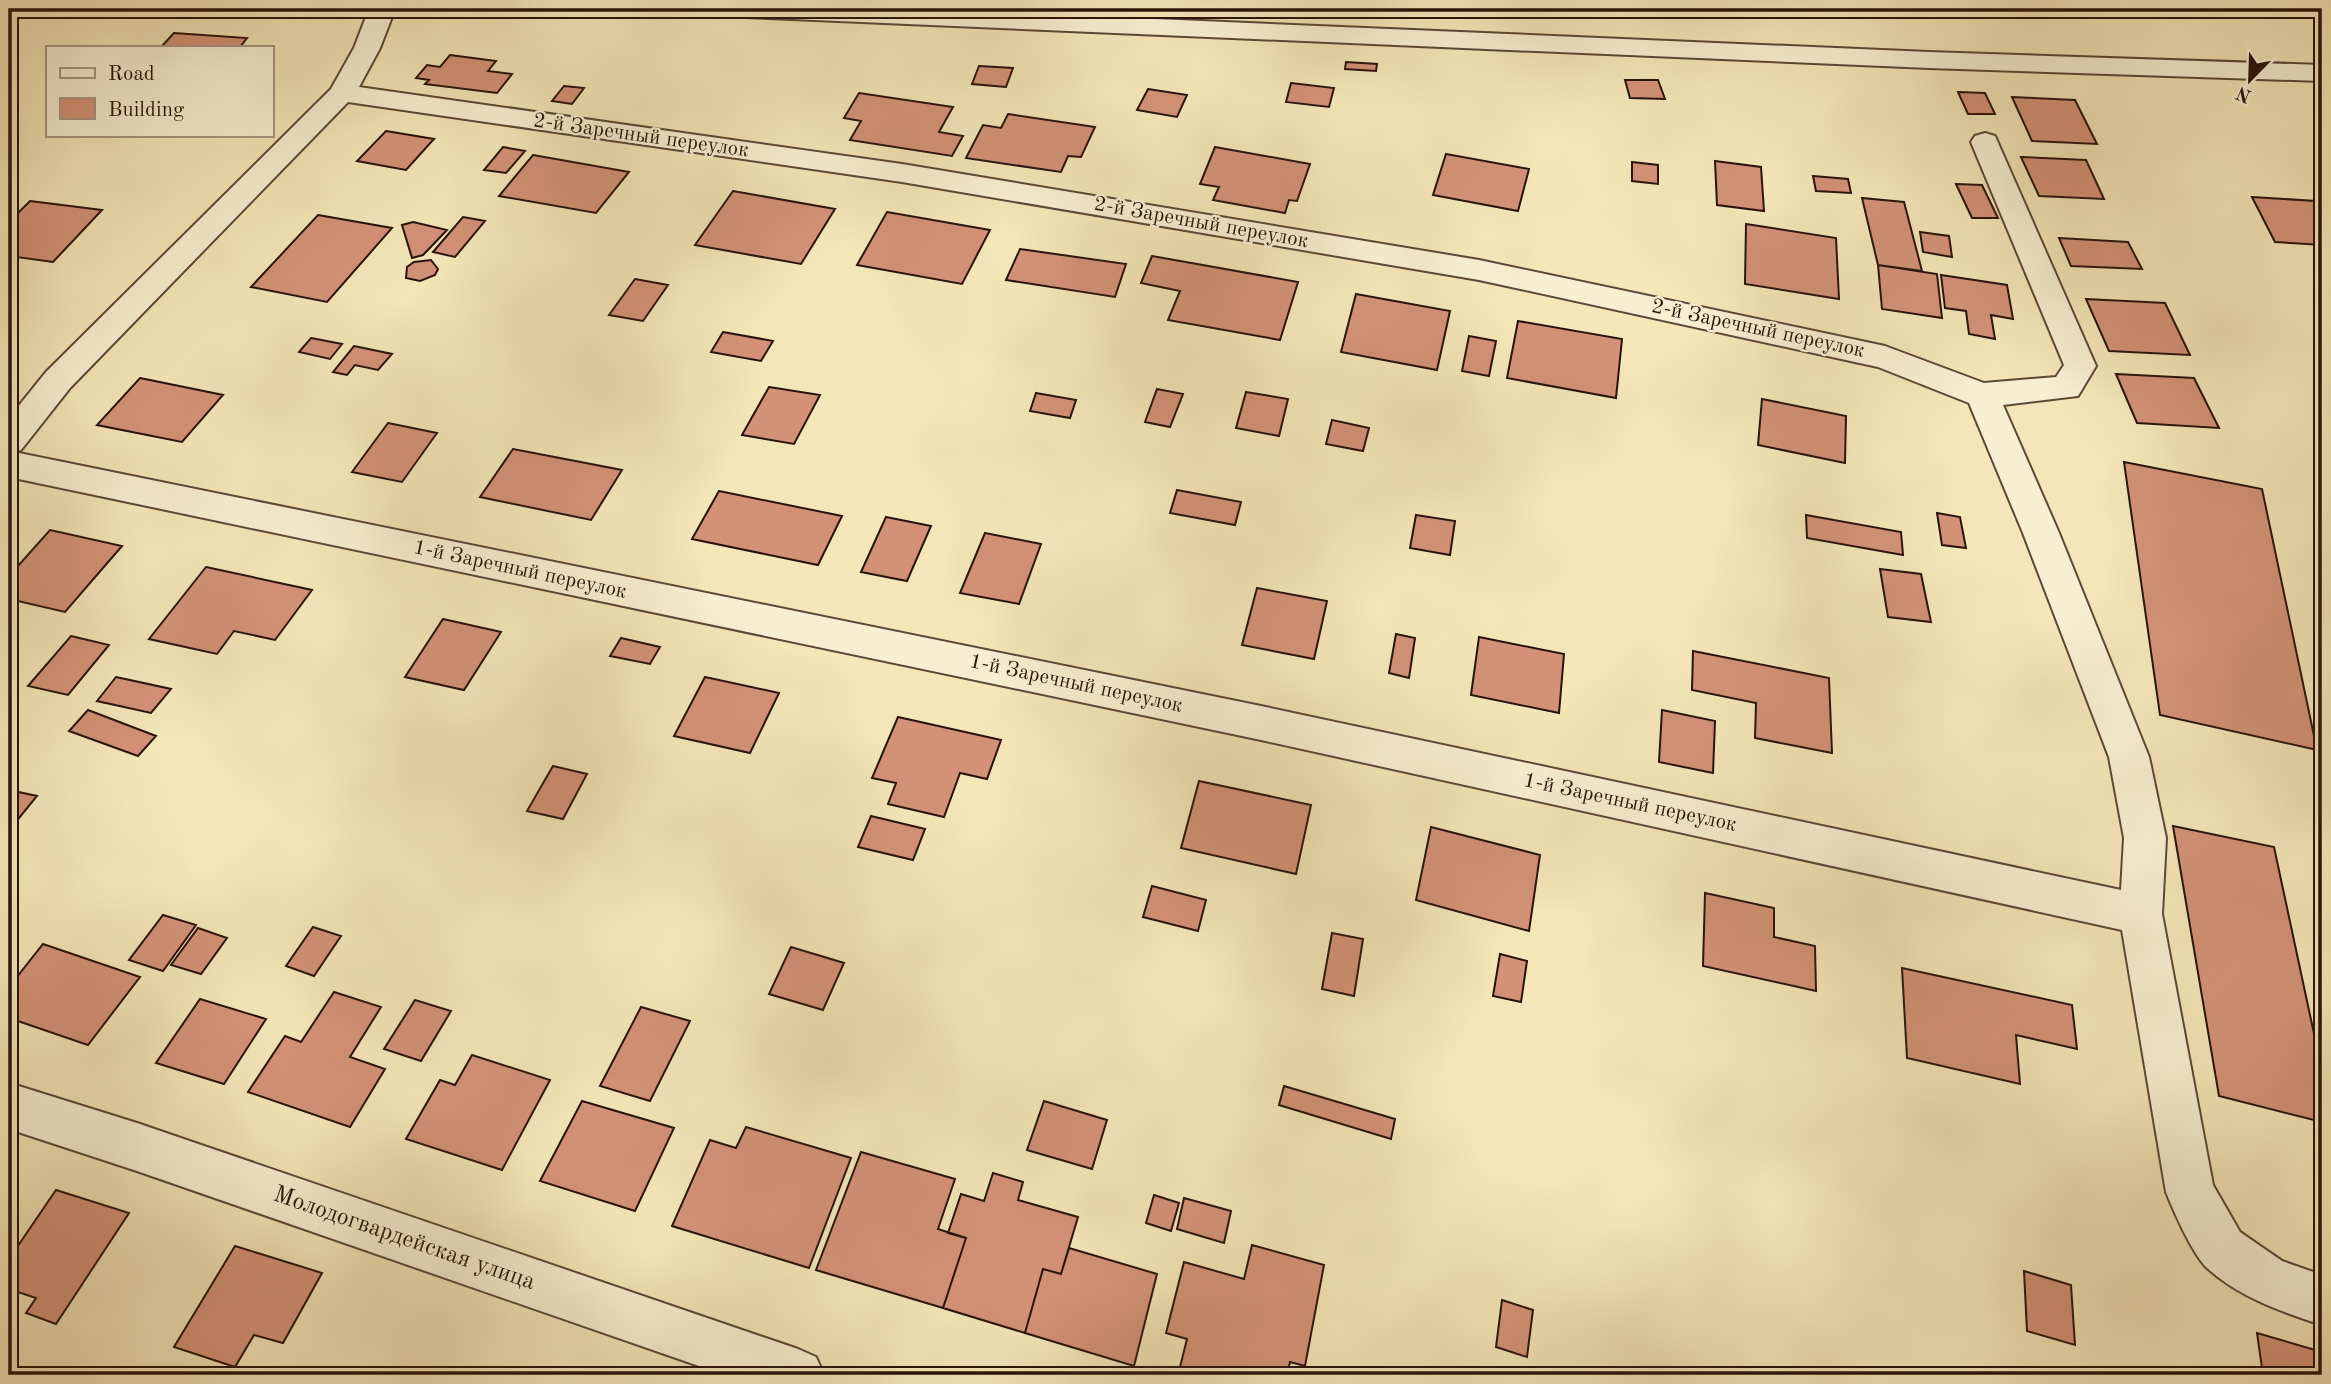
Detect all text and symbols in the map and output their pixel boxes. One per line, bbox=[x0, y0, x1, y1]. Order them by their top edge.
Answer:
legend bbox=[46, 46, 273, 136]
north arrow bbox=[2216, 46, 2286, 116]
text: Road bbox=[108, 64, 155, 85]
text: N bbox=[2234, 82, 2255, 105]
text: Building bbox=[108, 100, 185, 121]
street label: 2-й Заречный переулок bbox=[532, 110, 751, 162]
street label: 2-й Заречный переулок bbox=[1092, 194, 1310, 252]
street label: 2-й Заречный переулок bbox=[1649, 296, 1867, 362]
street label: 1-й Заречный переулок bbox=[411, 537, 629, 603]
street label: 1-й Заречный переулок bbox=[967, 651, 1185, 717]
street label: 1-й Заречный переулок bbox=[1521, 770, 1739, 836]
street label: Молодогвардейская улица bbox=[270, 1183, 538, 1295]

